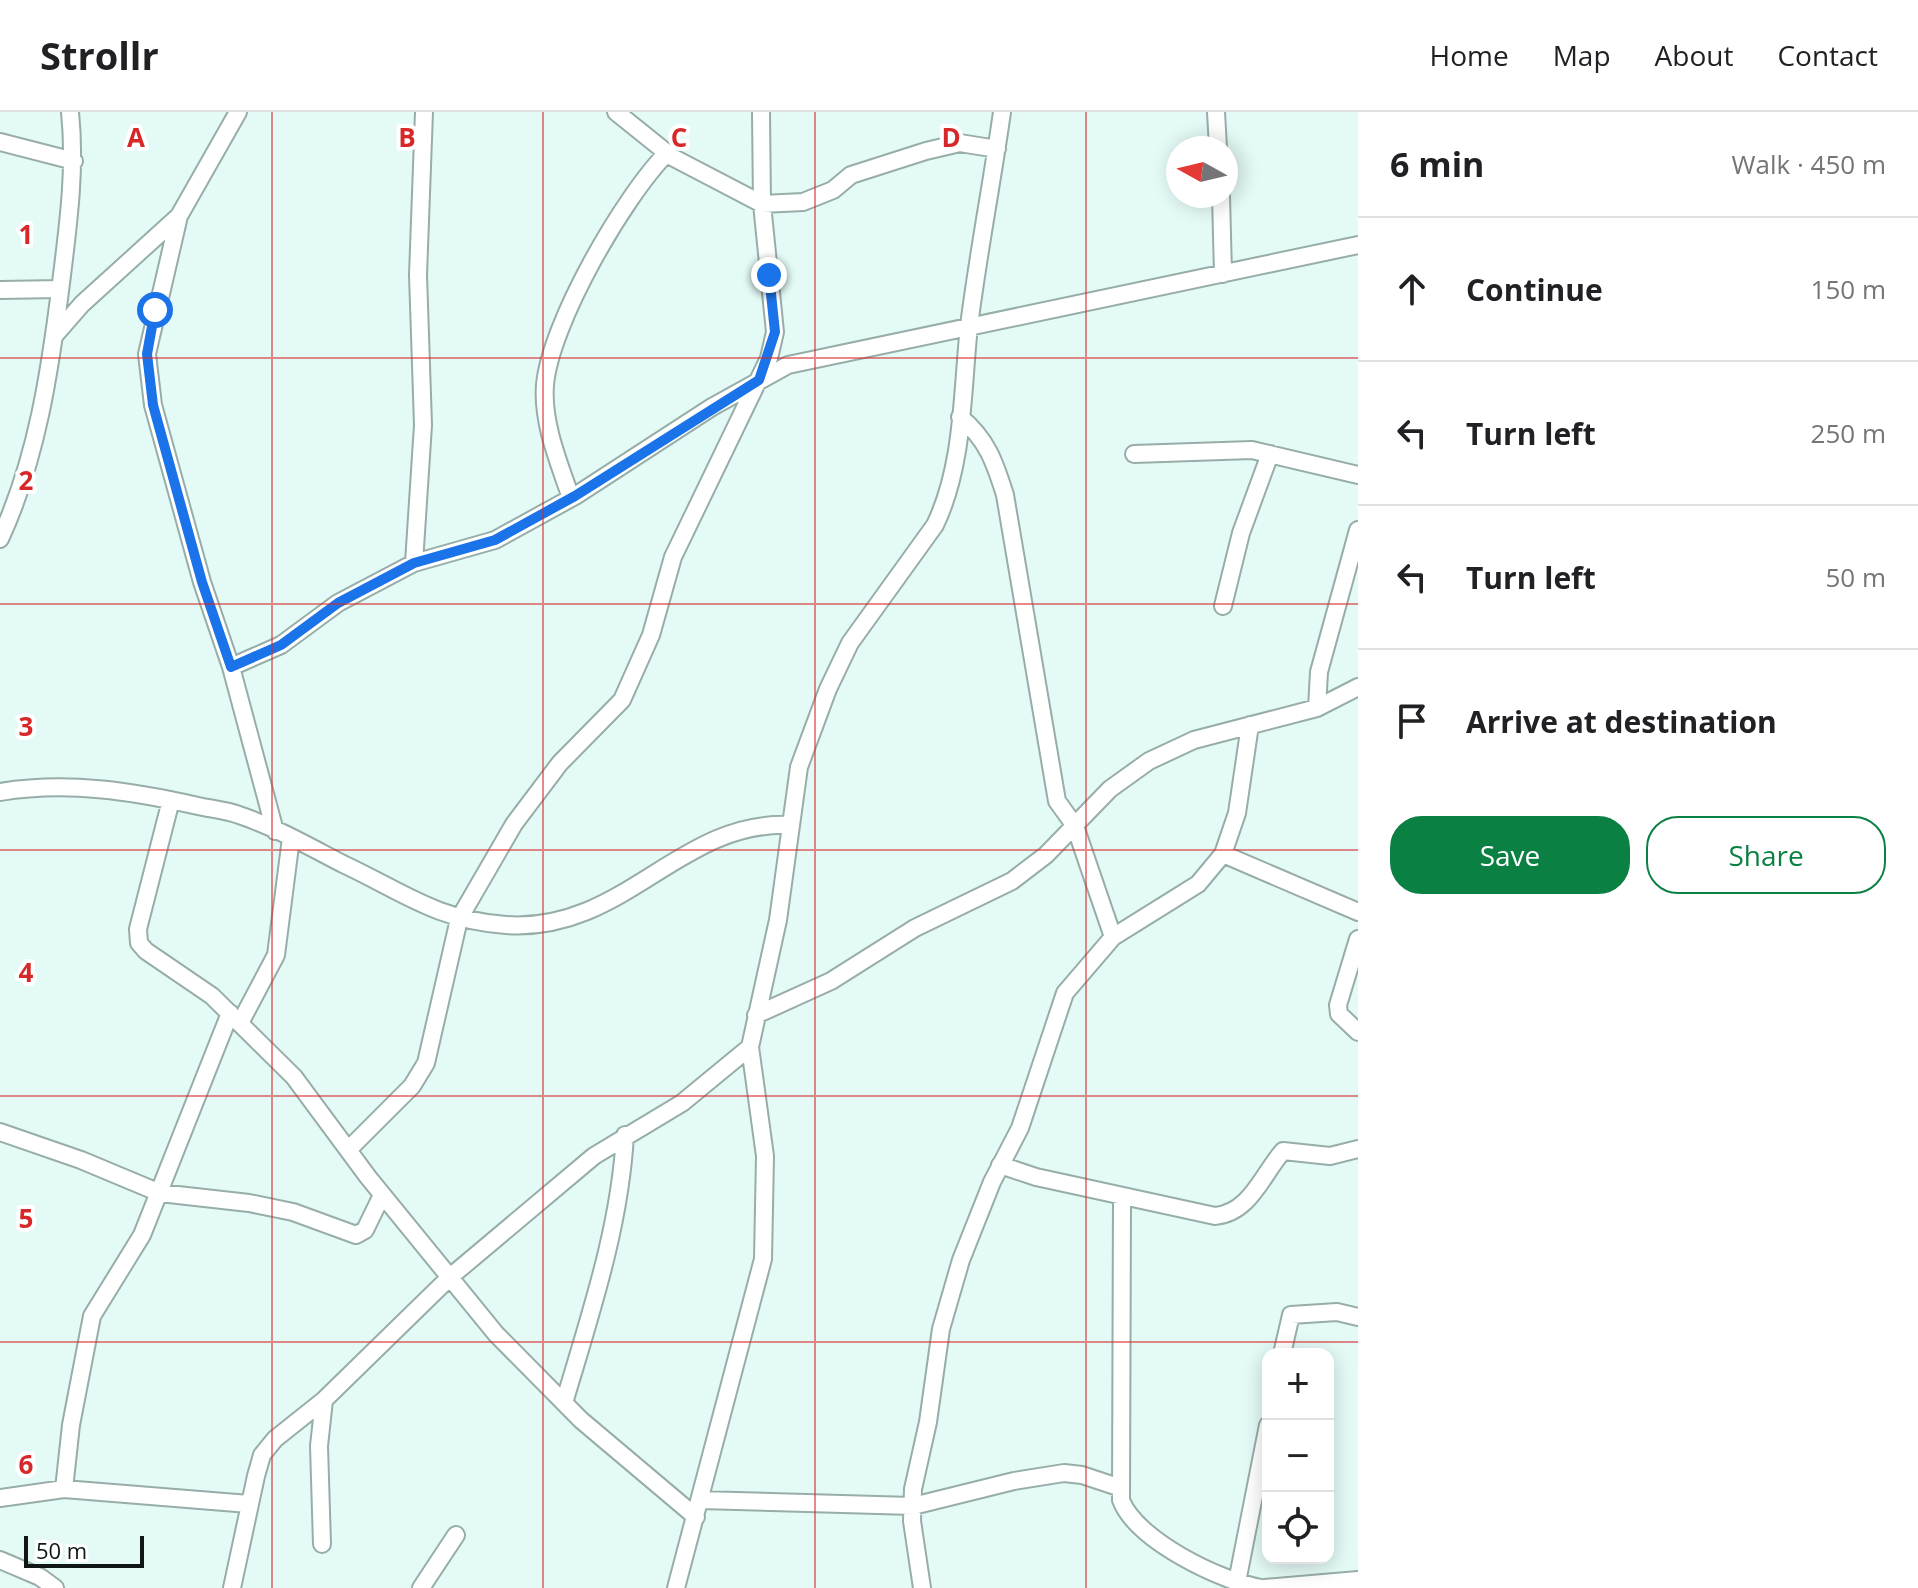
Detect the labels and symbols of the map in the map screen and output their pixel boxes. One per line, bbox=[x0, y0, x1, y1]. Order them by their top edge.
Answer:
text: A bbox=[127, 119, 145, 155]
text: B bbox=[398, 119, 416, 155]
text: C bbox=[671, 119, 687, 155]
text: D bbox=[941, 119, 961, 155]
north arrow bbox=[1166, 136, 1238, 208]
text: 1 bbox=[19, 216, 33, 252]
route end bbox=[751, 257, 787, 293]
route start bbox=[137, 292, 173, 328]
text: 2 bbox=[19, 462, 34, 498]
text: 3 bbox=[19, 708, 33, 744]
text: 4 bbox=[19, 954, 34, 990]
text: 5 bbox=[19, 1200, 33, 1236]
text: 6 bbox=[19, 1446, 34, 1482]
scale bar bbox=[24, 1532, 144, 1568]

